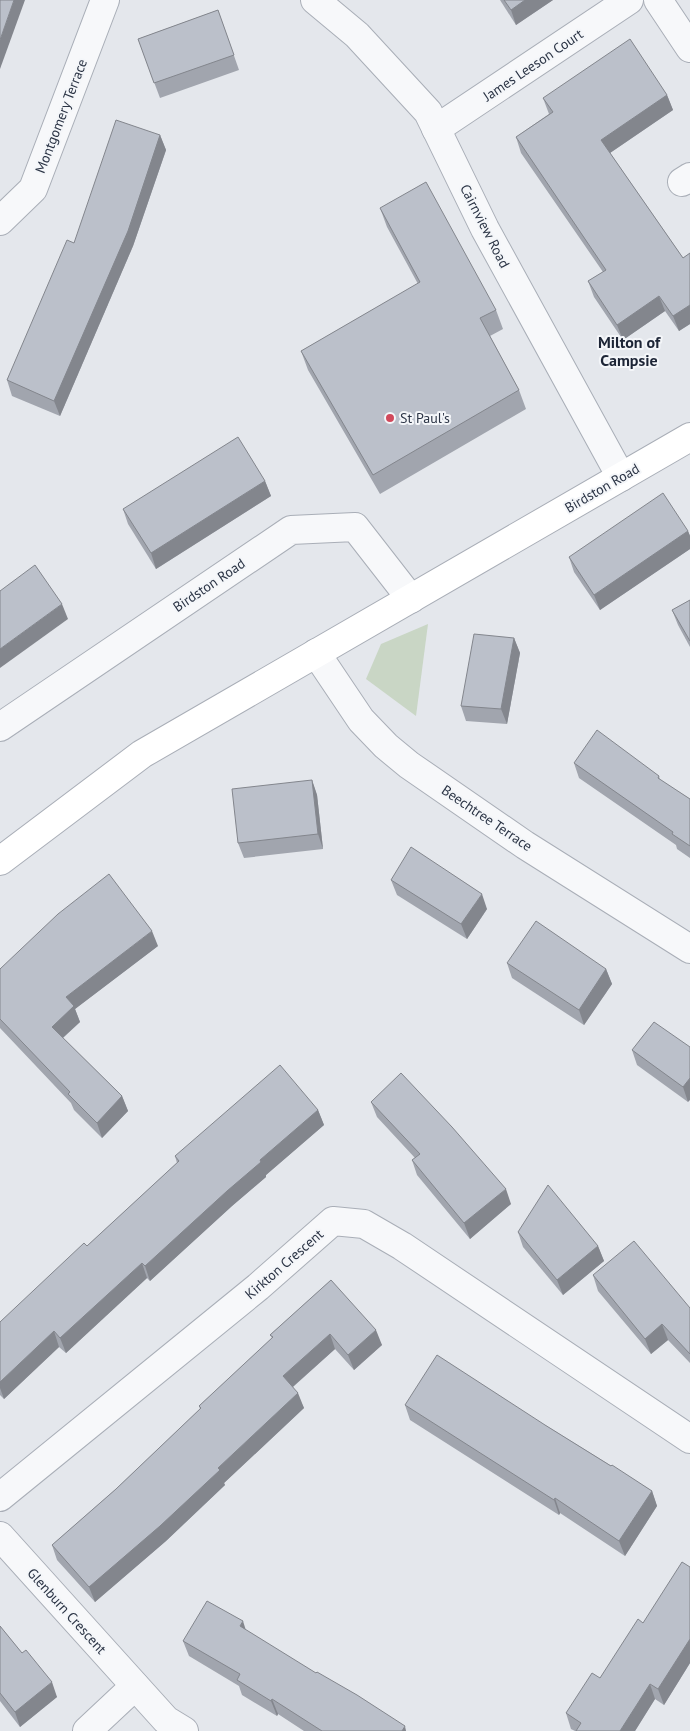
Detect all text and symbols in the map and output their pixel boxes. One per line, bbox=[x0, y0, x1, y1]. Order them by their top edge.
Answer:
street label: James Leeson Court bbox=[479, 25, 587, 106]
street label: Montgomery Terrace bbox=[31, 56, 91, 176]
street label: Cairnview Road bbox=[456, 181, 514, 271]
district label: Milton of Campsie bbox=[598, 332, 661, 370]
place label: St Paul's bbox=[400, 409, 450, 427]
marker: St Paul's bbox=[384, 412, 396, 424]
street label: Birdston Road bbox=[561, 459, 643, 517]
street label: Birdston Road bbox=[169, 554, 249, 616]
street label: Beechtree Terrace bbox=[438, 781, 536, 855]
street label: Kirkton Crescent bbox=[241, 1225, 327, 1303]
street label: Glenburn Crescent bbox=[24, 1564, 111, 1658]

